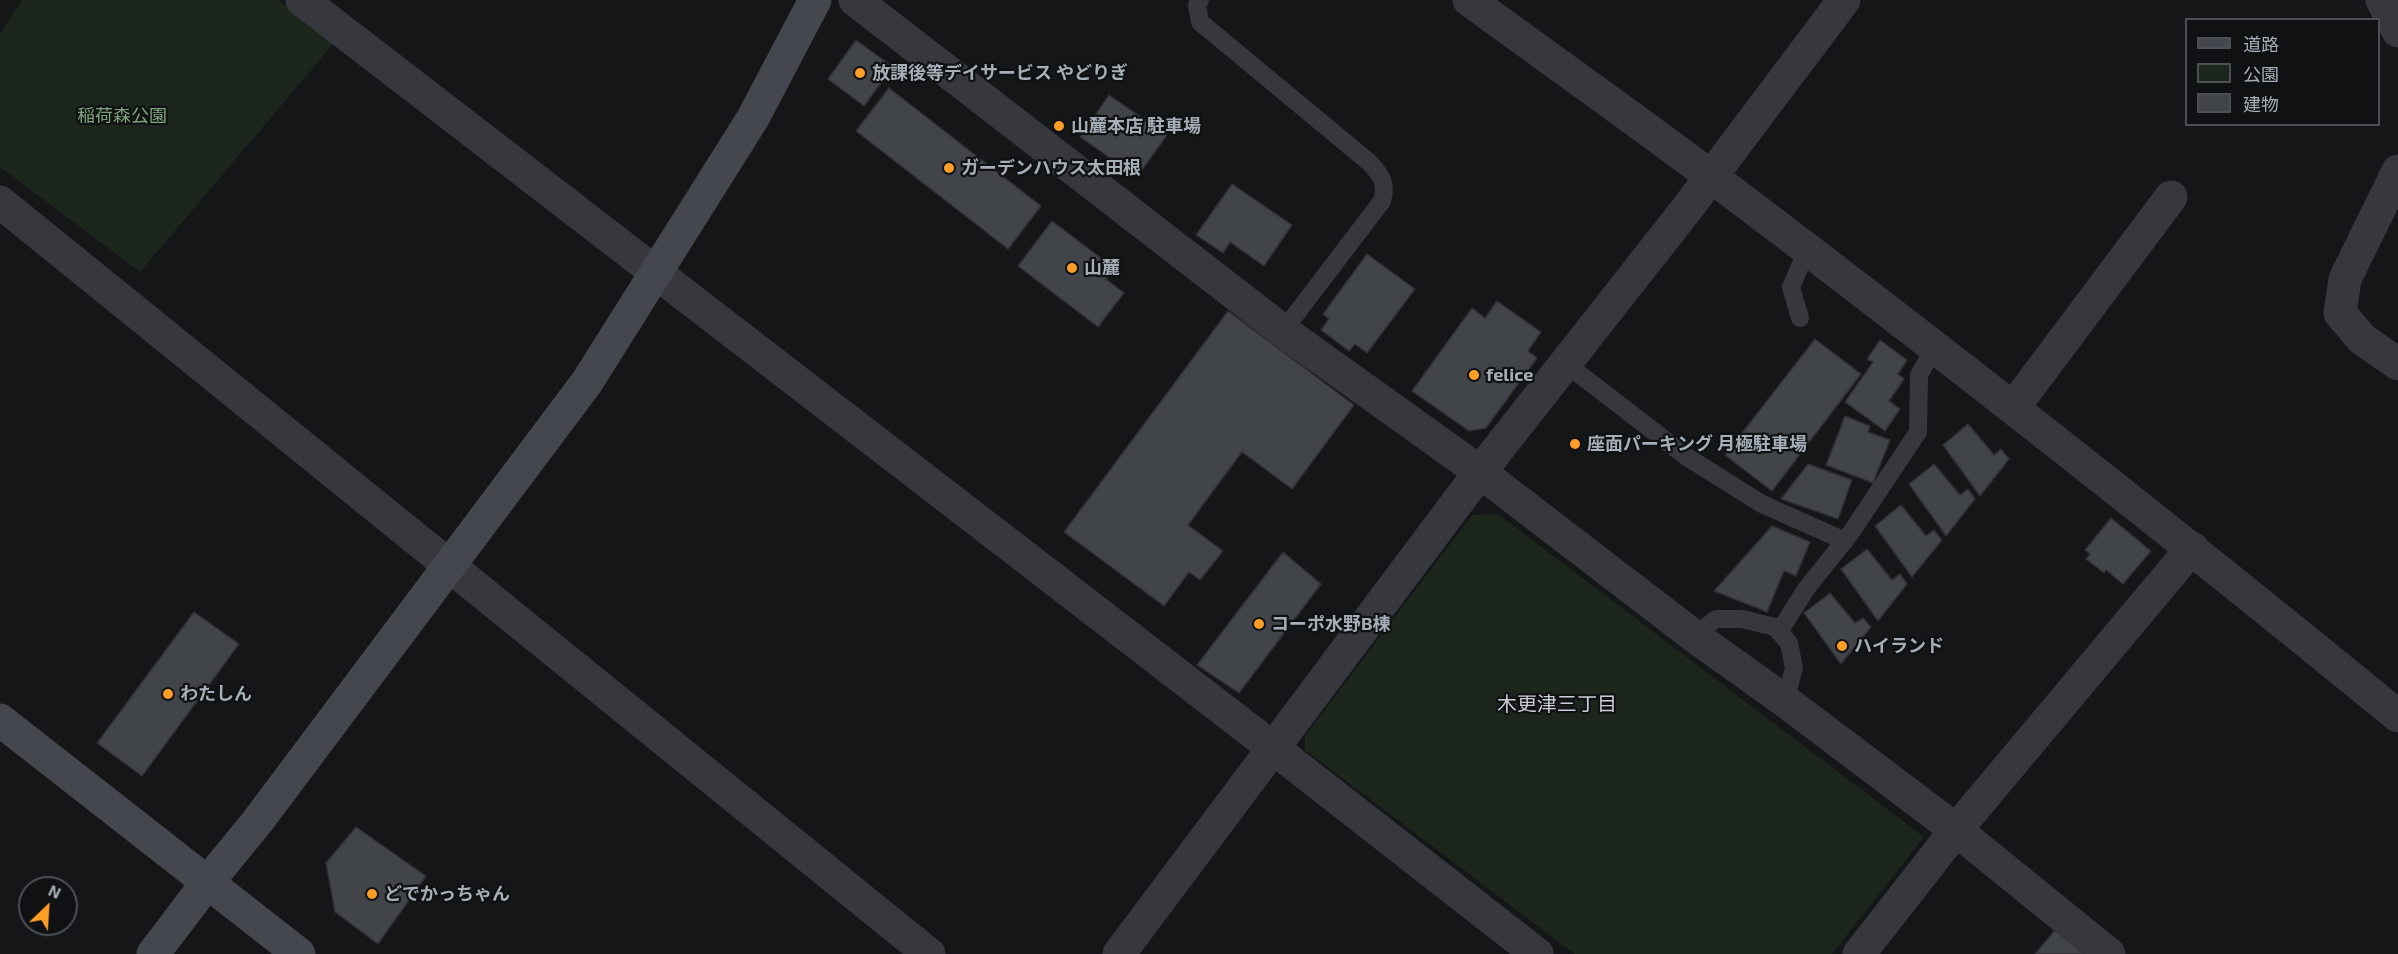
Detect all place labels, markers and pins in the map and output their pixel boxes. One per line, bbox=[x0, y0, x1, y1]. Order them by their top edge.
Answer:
place label: 放課後等デイサービス やどりぎ bbox=[872, 62, 1128, 84]
marker: 放課後等デイサービス やどりぎ bbox=[853, 66, 867, 80]
place label: 山麓本店 駐車場 bbox=[1071, 115, 1201, 137]
marker: 山麓本店 駐車場 bbox=[1052, 119, 1066, 133]
place label: ガーデンハウス太田根 bbox=[961, 157, 1141, 179]
marker: ガーデンハウス太田根 bbox=[942, 161, 956, 175]
place label: 山麓 bbox=[1084, 257, 1120, 279]
marker: 山麓 bbox=[1065, 261, 1079, 275]
place label: felice bbox=[1486, 364, 1533, 386]
marker: felice bbox=[1467, 368, 1481, 382]
place label: 座面パーキング 月極駐車場 bbox=[1587, 433, 1807, 455]
marker: 座面パーキング 月極駐車場 bbox=[1568, 437, 1582, 451]
place label: コーポ水野B棟 bbox=[1271, 613, 1391, 635]
marker: コーポ水野B棟 bbox=[1252, 617, 1266, 631]
place label: ハイランド bbox=[1854, 635, 1944, 657]
marker: ハイランド bbox=[1835, 639, 1849, 653]
place label: わたしん bbox=[180, 683, 252, 705]
marker: わたしん bbox=[161, 687, 175, 701]
place label: どでかっちゃん bbox=[384, 883, 510, 905]
marker: どでかっちゃん bbox=[365, 887, 379, 901]

